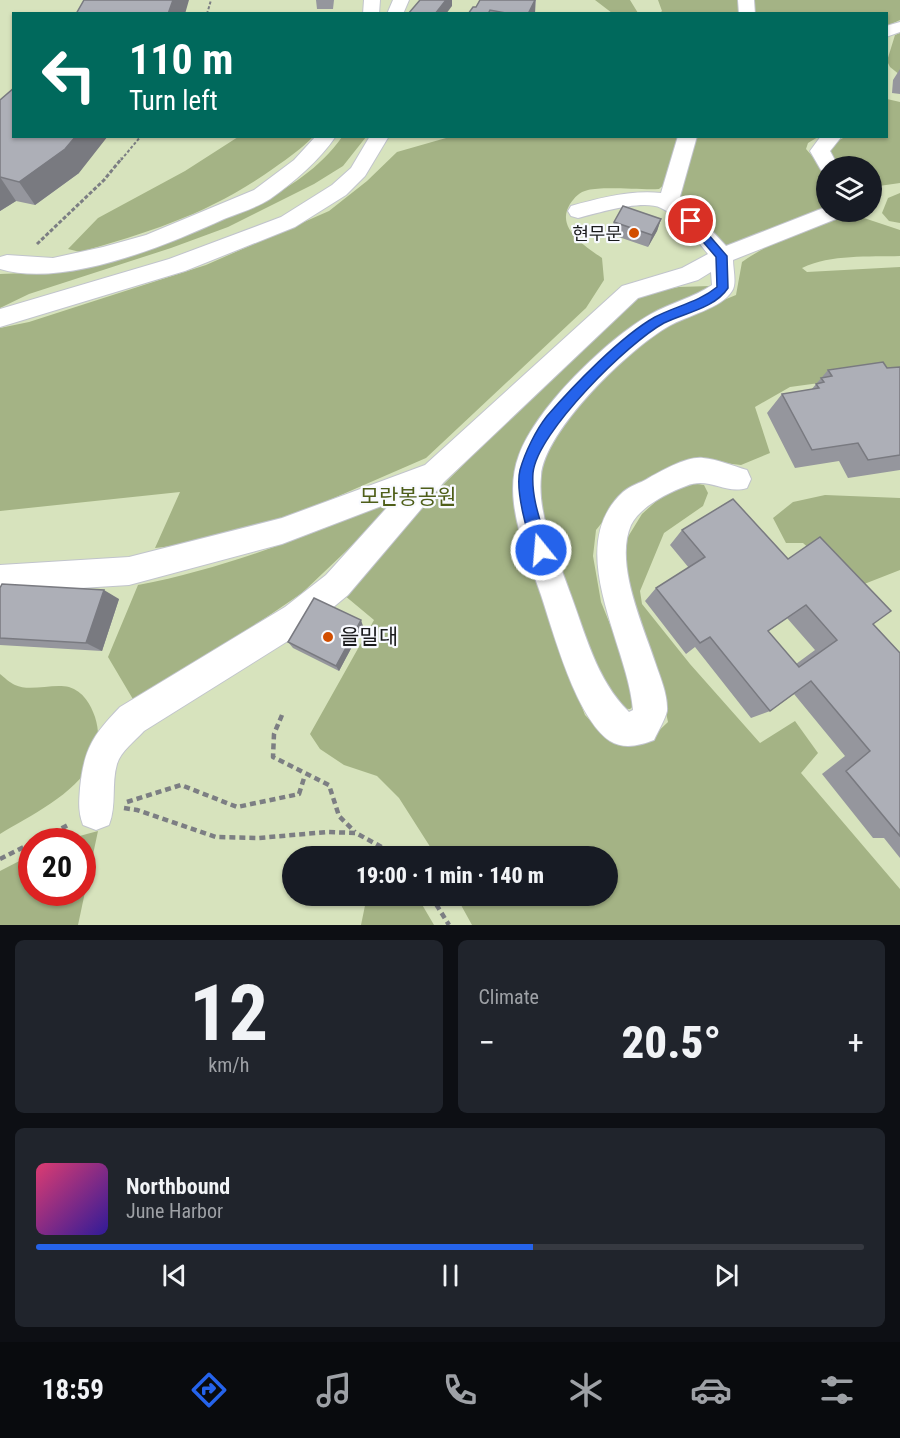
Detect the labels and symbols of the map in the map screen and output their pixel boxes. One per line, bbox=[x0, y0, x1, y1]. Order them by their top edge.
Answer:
pin bbox=[665, 195, 716, 246]
place label: 현무문 bbox=[572, 223, 622, 244]
marker: 현무문 bbox=[627, 226, 641, 240]
park label: 모란봉공원 bbox=[360, 485, 456, 509]
position arrow bbox=[509, 518, 573, 582]
place label: 을밀대 bbox=[340, 625, 398, 649]
marker: 을밀대 bbox=[321, 630, 335, 644]
speed limit sign: 20 bbox=[18, 828, 96, 906]

